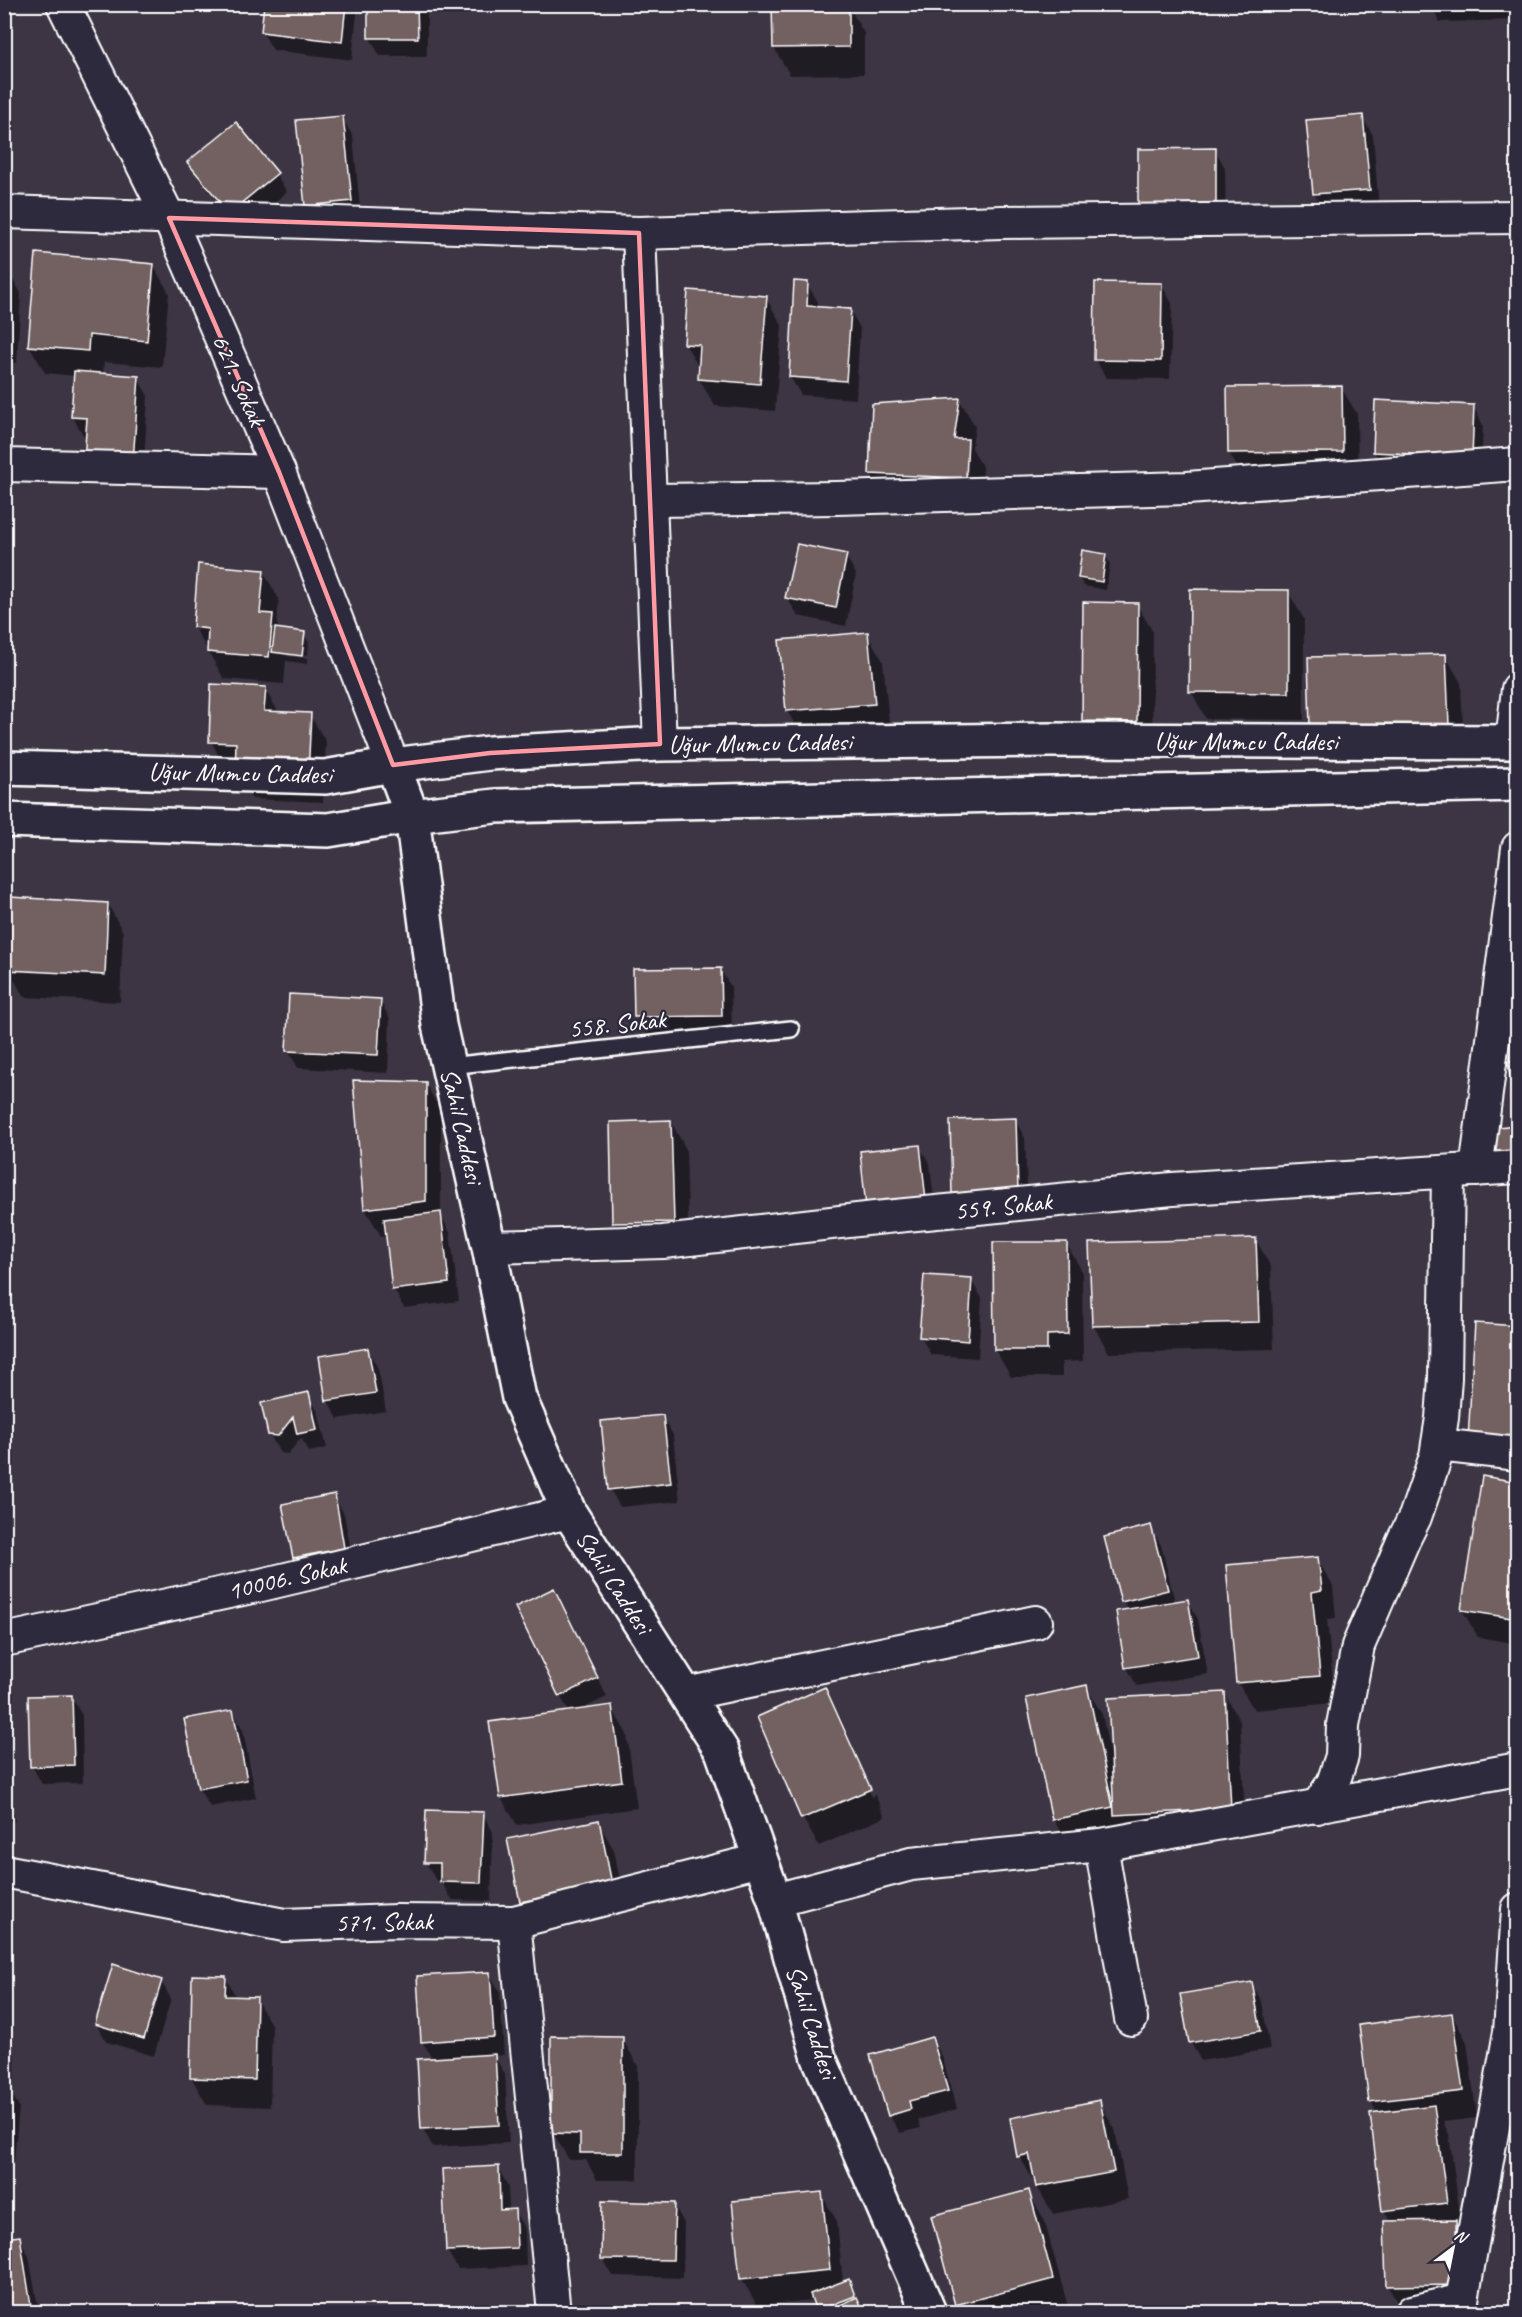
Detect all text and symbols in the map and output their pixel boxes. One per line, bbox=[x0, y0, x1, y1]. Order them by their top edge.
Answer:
street label: 621. Sokak bbox=[204, 329, 275, 433]
street label: Uğur Mumcu Caddesi bbox=[668, 725, 855, 761]
street label: Uğur Mumcu Caddesi bbox=[1154, 725, 1341, 758]
street label: Uğur Mumcu Caddesi bbox=[148, 755, 335, 791]
street label: 558. Sokak bbox=[567, 1002, 669, 1046]
street label: Sahil Caddesi bbox=[433, 1065, 492, 1190]
street label: 559. Sokak bbox=[953, 1184, 1055, 1228]
street label: Sahil Caddesi bbox=[568, 1524, 661, 1643]
street label: 10006. Sokak bbox=[224, 1548, 351, 1608]
street label: 571. Sokak bbox=[335, 1905, 435, 1939]
street label: Sahil Caddesi bbox=[778, 1961, 847, 2086]
north arrow bbox=[1423, 2218, 1483, 2278]
text: N bbox=[1451, 2225, 1473, 2249]

